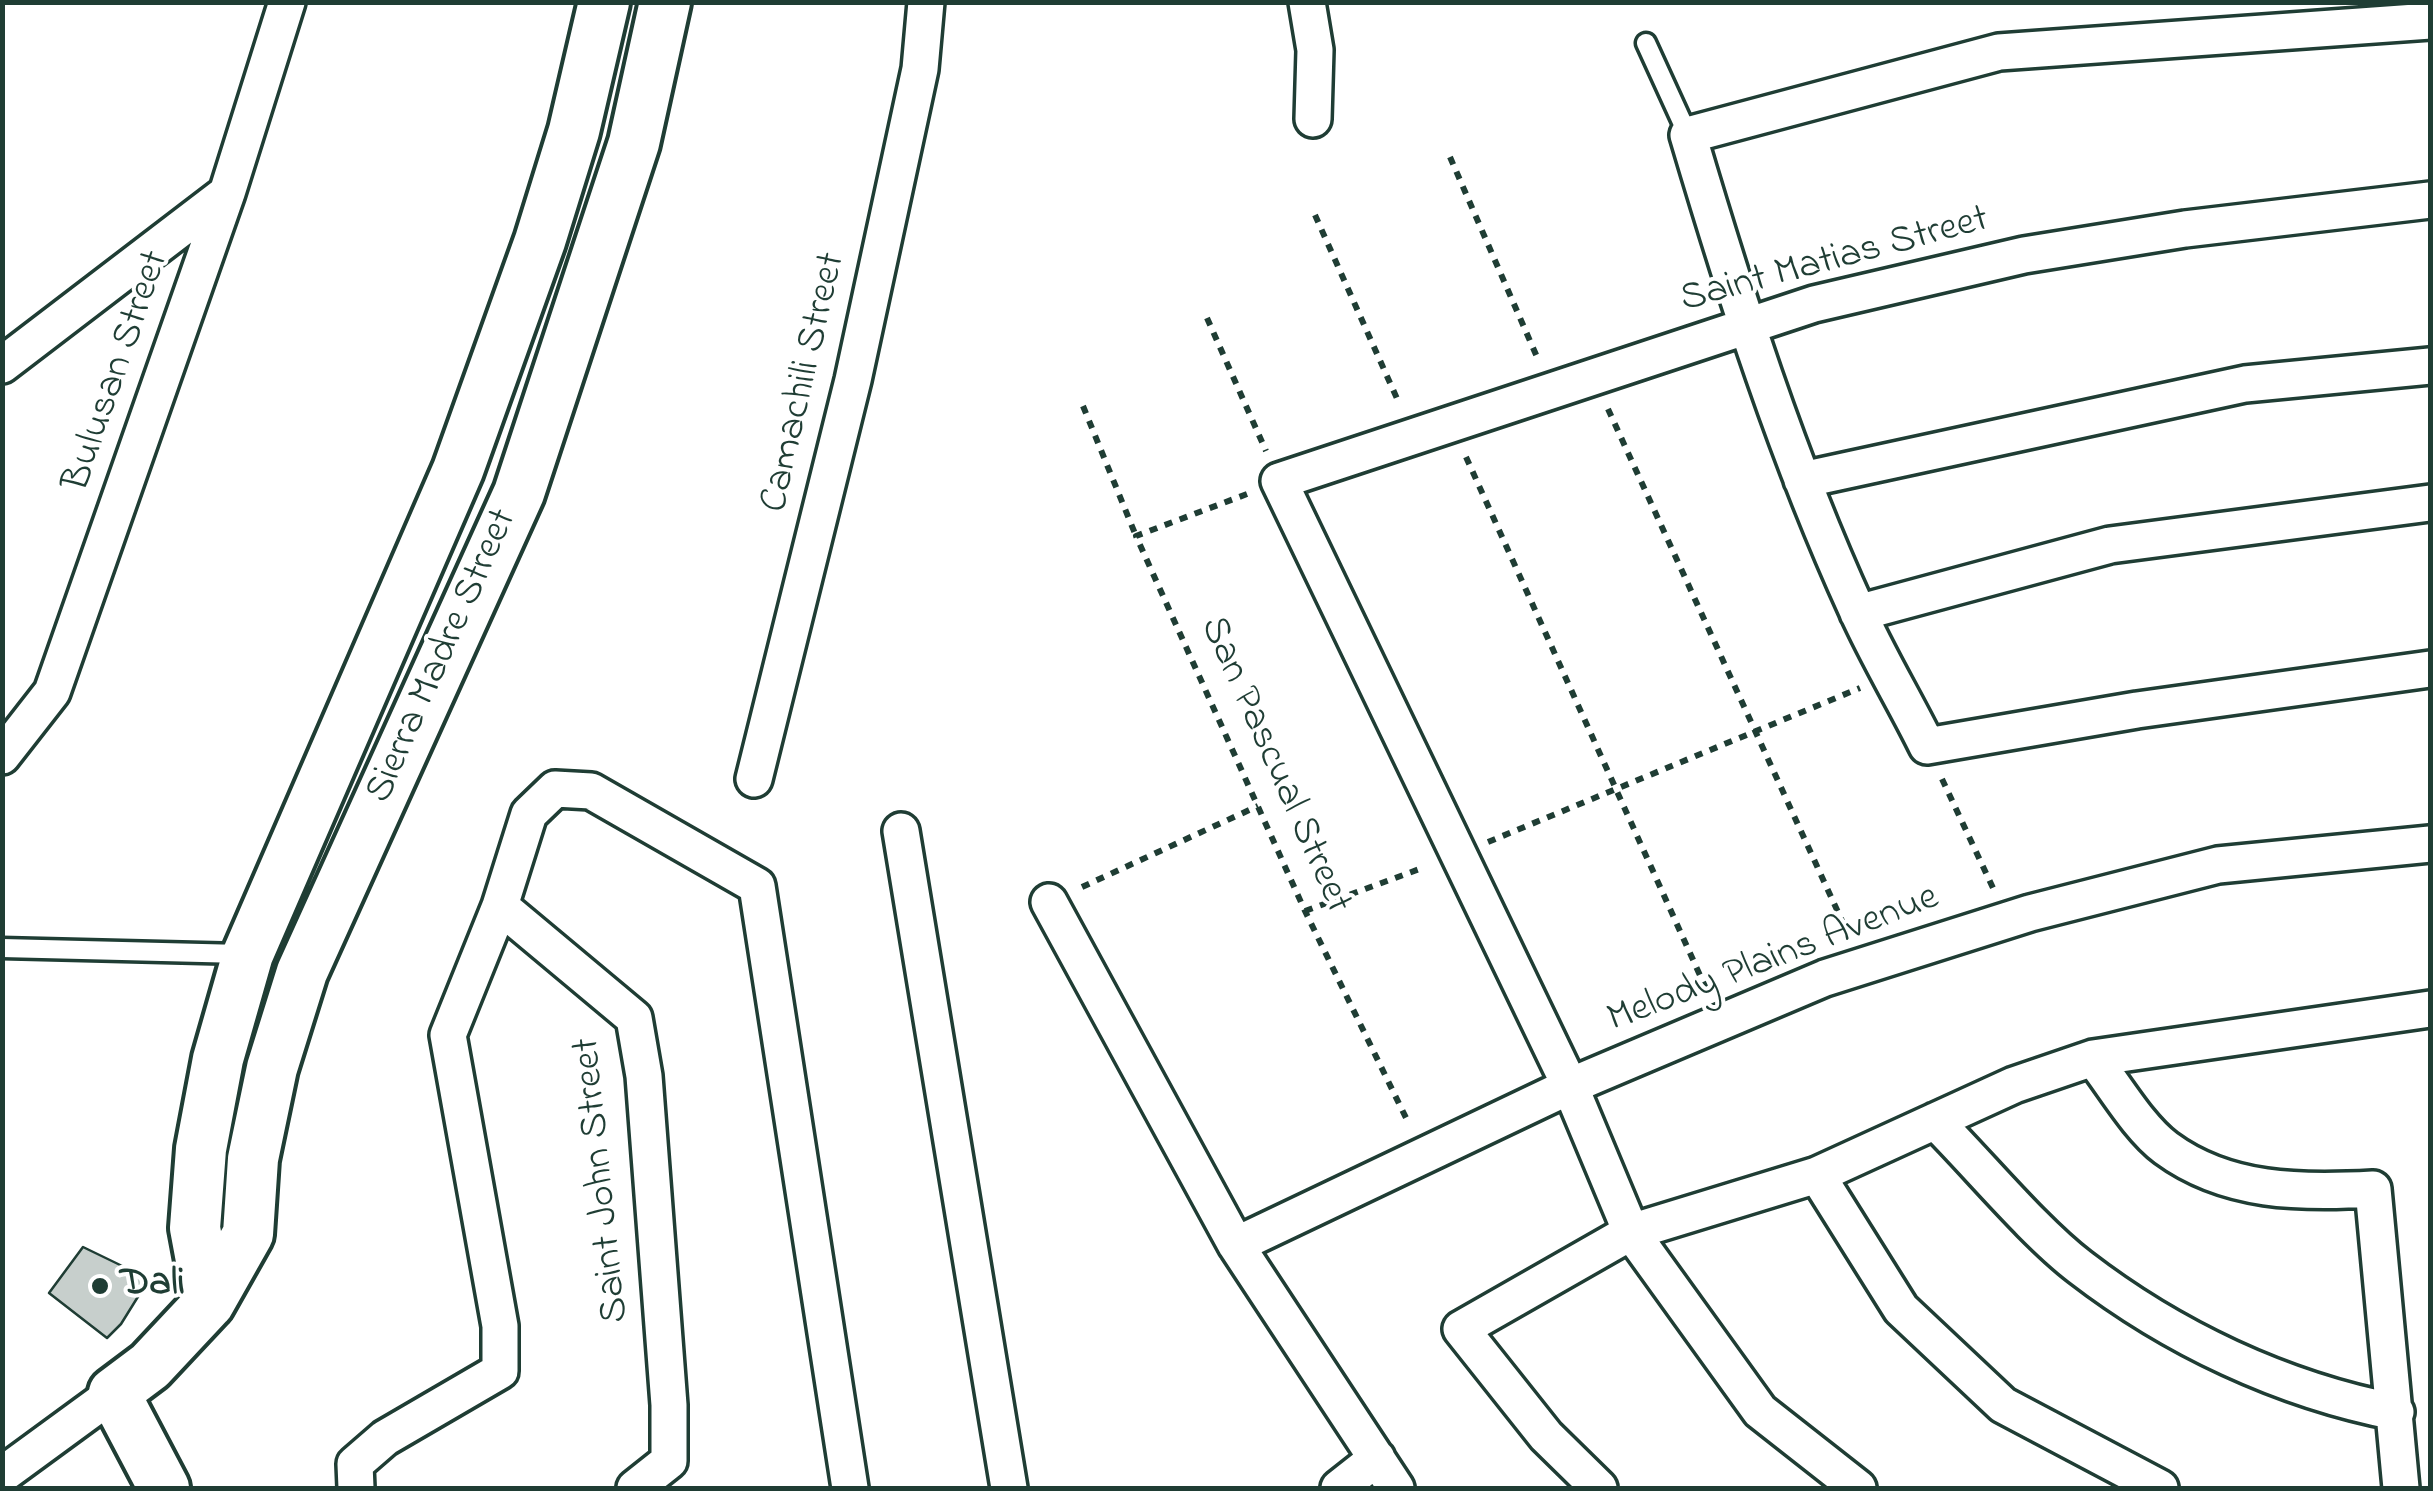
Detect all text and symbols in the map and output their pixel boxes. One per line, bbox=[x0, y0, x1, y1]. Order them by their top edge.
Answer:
street label: Saint Matias Street bbox=[1676, 198, 1994, 326]
street label: Bulusan Street bbox=[55, 245, 183, 499]
street label: Camachili Street bbox=[753, 249, 859, 517]
street label: Sierra Madre Street bbox=[358, 503, 530, 811]
street label: San Pascual Street bbox=[1186, 610, 1360, 922]
street label: Melody Plains Avenue bbox=[1602, 876, 1946, 1046]
street label: Saint John Street bbox=[565, 1035, 643, 1325]
place label: Dali bbox=[120, 1262, 185, 1310]
marker: Dali bbox=[89, 1275, 111, 1297]

